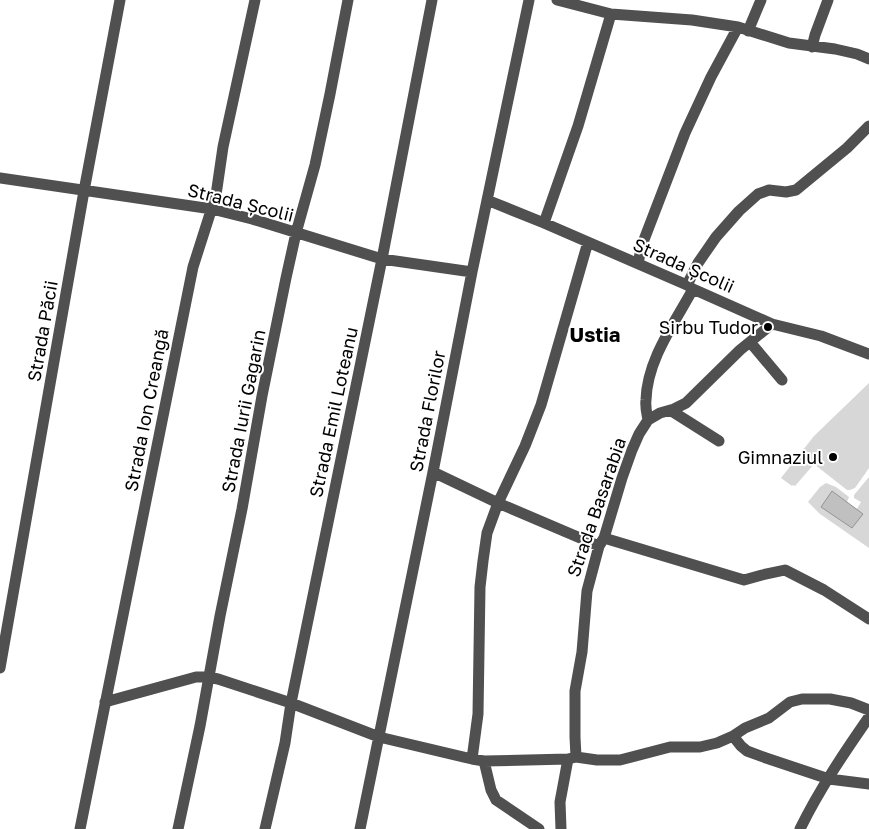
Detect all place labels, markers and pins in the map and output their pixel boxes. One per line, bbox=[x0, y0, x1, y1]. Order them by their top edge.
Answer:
place label: Sirbu Tudor bbox=[659, 316, 758, 338]
marker: Sirbu Tudor bbox=[762, 321, 774, 333]
place label: Gimnaziul bbox=[738, 446, 823, 468]
marker: Gimnaziul bbox=[827, 451, 839, 463]

